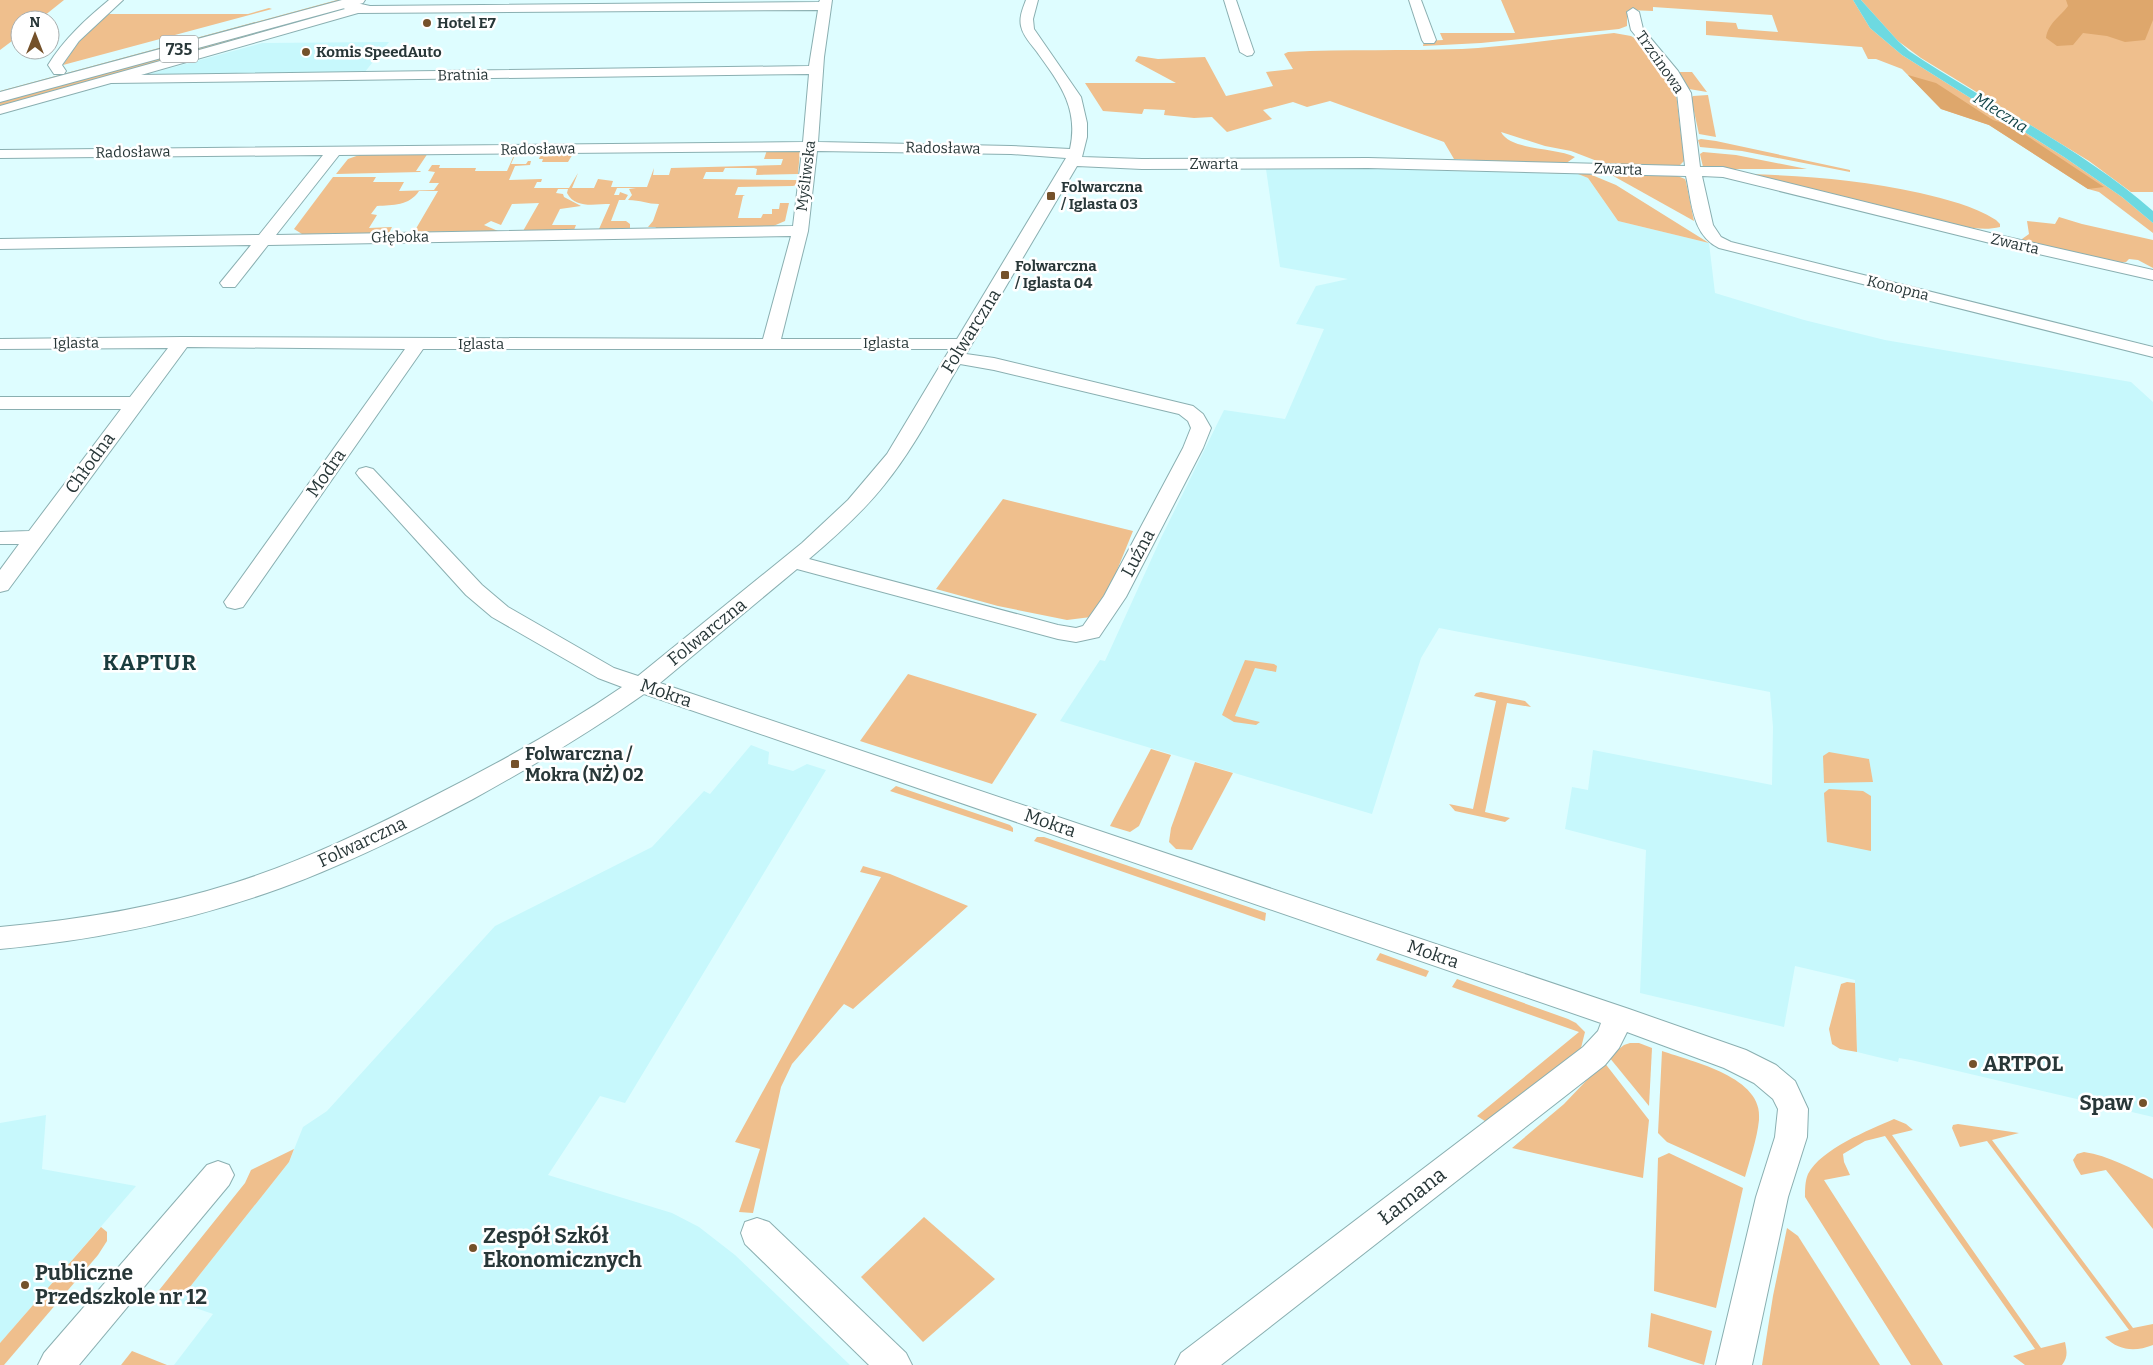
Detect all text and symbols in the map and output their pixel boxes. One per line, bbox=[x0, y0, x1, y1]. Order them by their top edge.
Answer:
north arrow bbox=[10, 10, 60, 60]
text: N bbox=[30, 14, 41, 31]
place label: Hotel E7 bbox=[437, 14, 496, 32]
marker: Hotel E7 bbox=[421, 17, 433, 29]
street label: Trzcinowa bbox=[1632, 27, 1688, 97]
road number: 735 bbox=[160, 36, 198, 62]
place label: Komis SpeedAuto bbox=[316, 43, 442, 61]
marker: Komis SpeedAuto bbox=[300, 46, 312, 58]
street label: Bratnia bbox=[437, 66, 489, 84]
water label: Mleczna bbox=[1970, 88, 2031, 137]
street label: Radosława bbox=[905, 138, 981, 158]
street label: Radosława bbox=[500, 139, 576, 159]
street label: Myśliwska bbox=[793, 139, 819, 213]
street label: Radosława bbox=[95, 142, 171, 162]
street label: Zwarta bbox=[1190, 155, 1238, 173]
street label: Zwarta bbox=[1593, 159, 1643, 179]
place label: Folwarczna / Iglasta 03 bbox=[1060, 178, 1143, 213]
marker: Folwarczna / Iglasta 03 bbox=[1045, 190, 1057, 202]
street label: Głęboka bbox=[371, 227, 429, 247]
street label: Zwarta bbox=[1989, 230, 2041, 258]
place label: Folwarczna / Iglasta 04 bbox=[1014, 257, 1097, 292]
marker: Folwarczna / Iglasta 04 bbox=[999, 269, 1011, 281]
street label: Konopna bbox=[1865, 272, 1931, 304]
street label: Folwarczna bbox=[936, 285, 1006, 377]
street label: Iglasta bbox=[53, 334, 99, 352]
street label: Iglasta bbox=[863, 334, 909, 352]
street label: Iglasta bbox=[458, 335, 504, 353]
street label: Chłodna bbox=[60, 428, 120, 498]
street label: Modra bbox=[302, 444, 351, 501]
street label: Luźna bbox=[1116, 525, 1160, 580]
street label: Folwarczna bbox=[663, 593, 751, 670]
district label: KAPTUR bbox=[103, 649, 197, 676]
street label: Mokra bbox=[637, 674, 695, 712]
place label: Folwarczna / Mokra (NŻ) 02 bbox=[525, 743, 644, 786]
marker: Folwarczna / Mokra (NŻ) 02 bbox=[509, 758, 521, 770]
street label: Mokra bbox=[1021, 804, 1079, 842]
street label: Folwarczna bbox=[314, 812, 410, 872]
street label: Mokra bbox=[1404, 935, 1462, 973]
place label: ARTPOL bbox=[1983, 1051, 2064, 1077]
marker: ARTPOL bbox=[1967, 1058, 1979, 1070]
place label: Spaw bbox=[2079, 1090, 2133, 1116]
marker: Spaw bbox=[2137, 1097, 2149, 1109]
street label: Łamana bbox=[1373, 1161, 1452, 1231]
place label: Zespół Szkół Ekonomicznych bbox=[483, 1223, 642, 1273]
marker: Zespół Szkół Ekonomicznych bbox=[467, 1242, 479, 1254]
place label: Publiczne Przedszkole nr 12 bbox=[35, 1260, 207, 1310]
marker: Publiczne Przedszkole nr 12 bbox=[19, 1279, 31, 1291]

